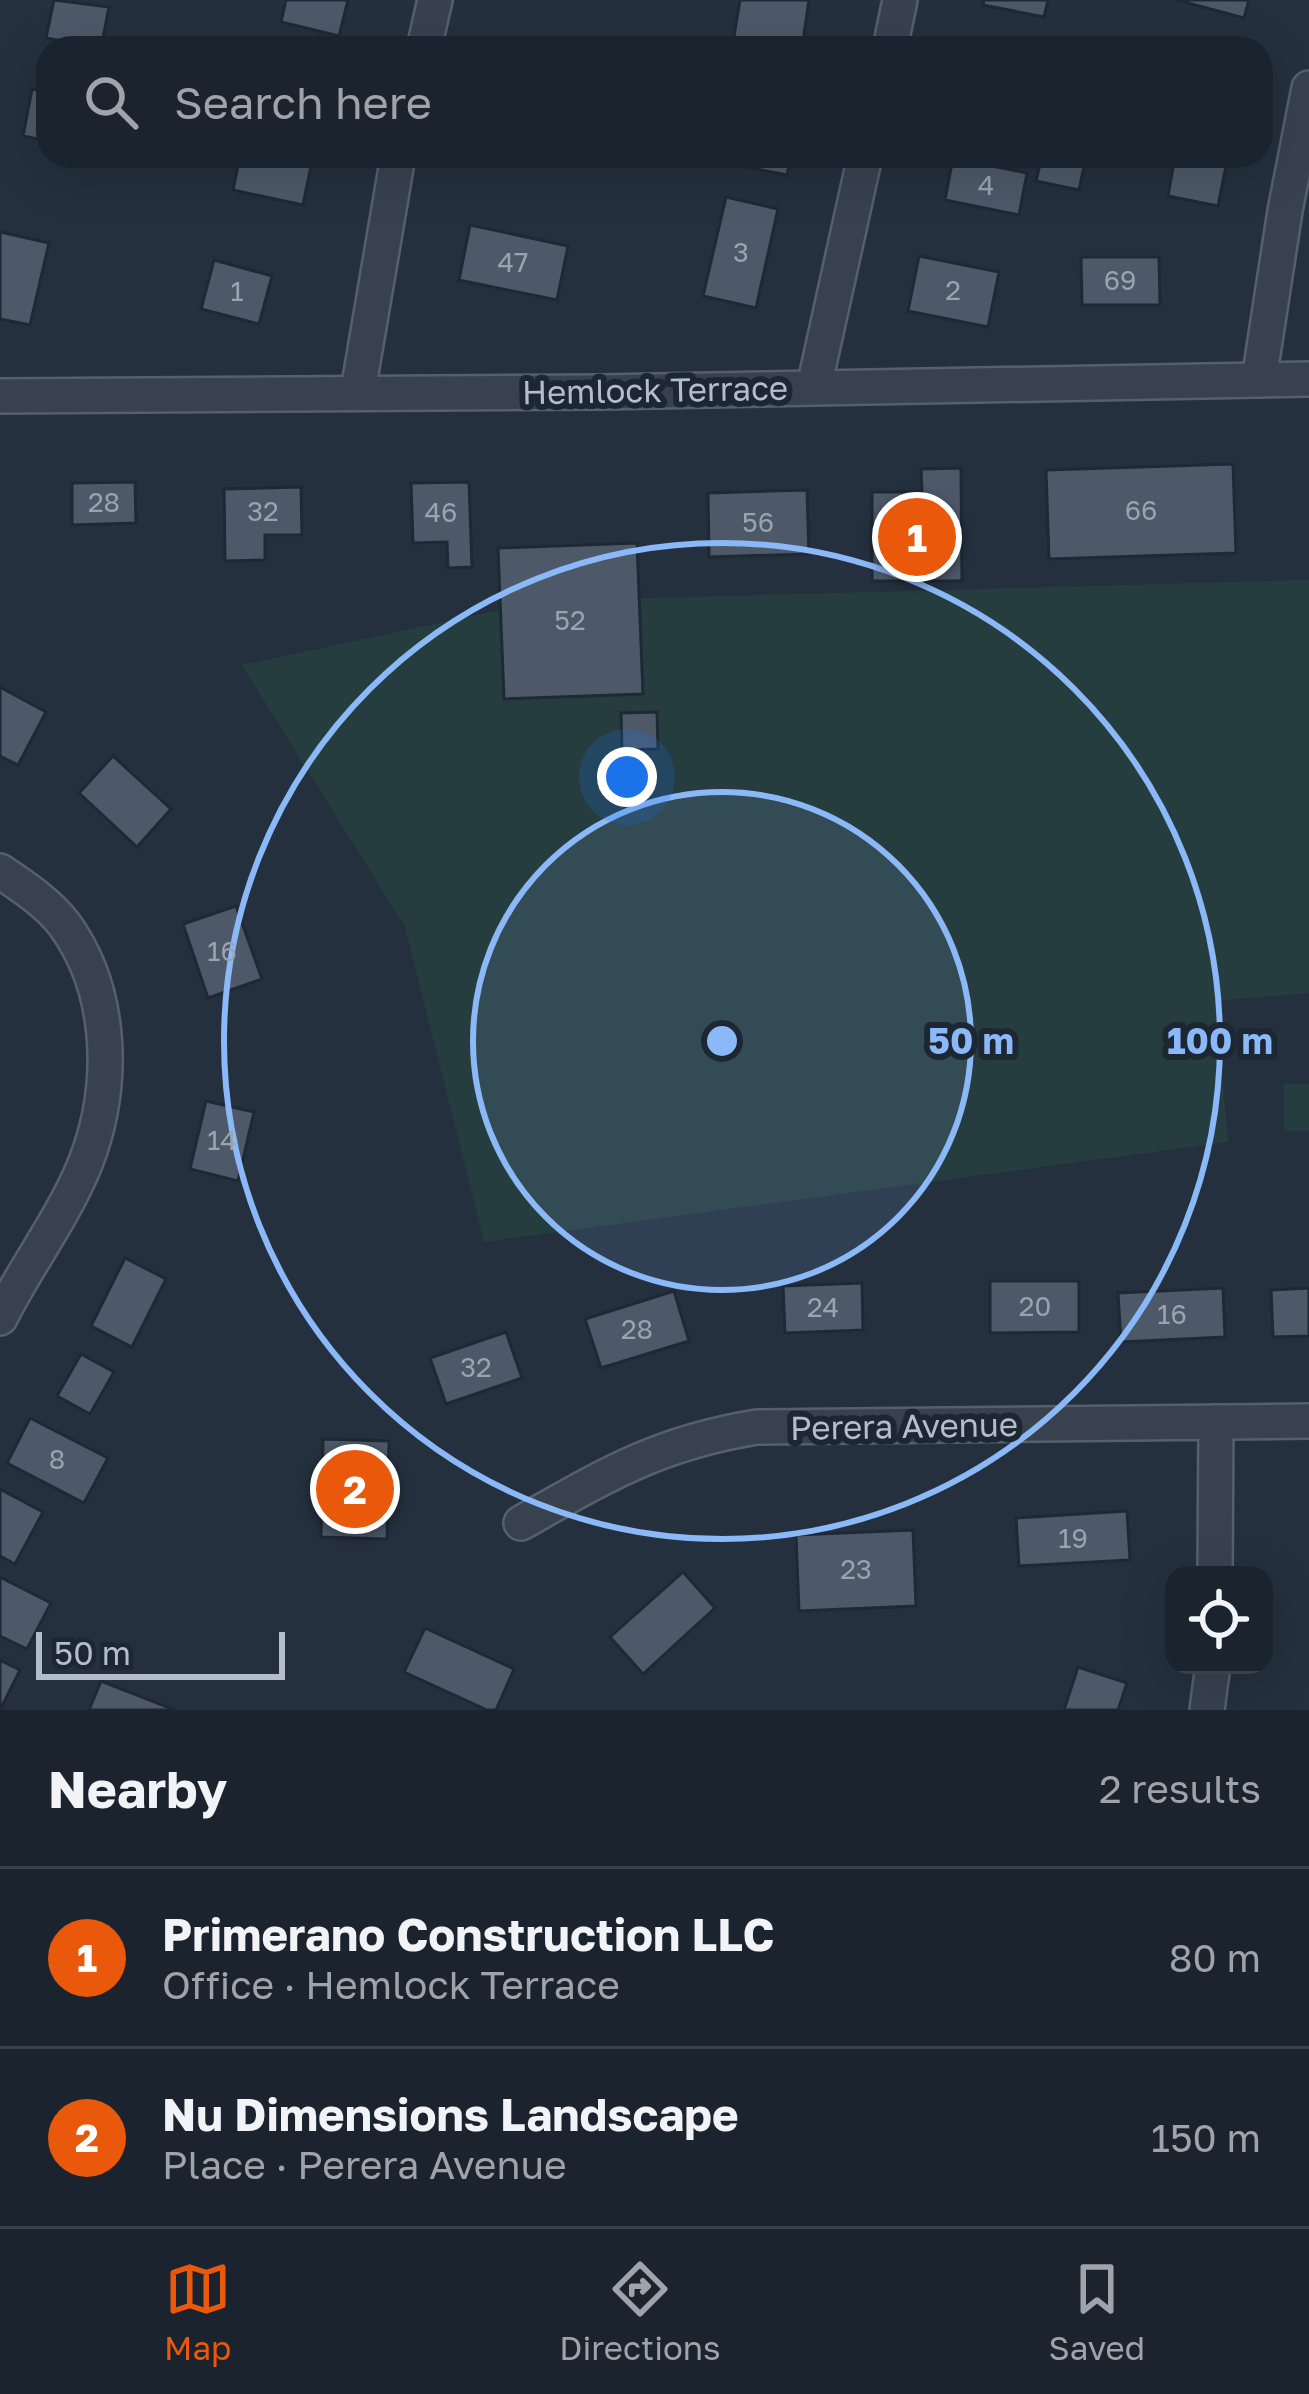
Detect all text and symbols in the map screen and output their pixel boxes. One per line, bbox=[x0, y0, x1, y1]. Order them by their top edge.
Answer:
search box bbox=[36, 36, 1273, 168]
icon: search bbox=[78, 69, 144, 135]
text: Search here bbox=[174, 75, 432, 129]
house number: 4 bbox=[978, 169, 994, 201]
house number: 3 bbox=[733, 236, 749, 268]
house number: 47 bbox=[498, 246, 528, 278]
house number: 69 bbox=[1104, 264, 1136, 296]
house number: 2 bbox=[945, 274, 961, 306]
house number: 1 bbox=[230, 275, 244, 307]
street label: Hemlock Terrace bbox=[522, 368, 788, 411]
house number: 28 bbox=[88, 486, 120, 518]
pin: 1 bbox=[878, 492, 956, 582]
house number: 66 bbox=[1125, 494, 1157, 526]
house number: 32 bbox=[247, 495, 279, 527]
house number: 46 bbox=[425, 496, 457, 528]
house number: 56 bbox=[742, 506, 774, 538]
house number: 52 bbox=[554, 604, 586, 636]
your location bbox=[597, 747, 657, 807]
house number: 16 bbox=[207, 935, 237, 967]
text: 50 m bbox=[928, 1019, 1014, 1062]
text: 100 m bbox=[1167, 1019, 1273, 1062]
centre of rings bbox=[701, 1020, 743, 1062]
house number: 14 bbox=[207, 1124, 237, 1156]
house number: 20 bbox=[1019, 1290, 1051, 1322]
house number: 24 bbox=[807, 1291, 839, 1323]
house number: 16 bbox=[1157, 1298, 1187, 1330]
house number: 28 bbox=[621, 1313, 653, 1345]
house number: 32 bbox=[460, 1351, 492, 1383]
street label: Perera Avenue bbox=[790, 1404, 1018, 1447]
house number: 8 bbox=[49, 1443, 65, 1475]
pin: 2 bbox=[316, 1444, 394, 1534]
house number: 19 bbox=[1058, 1522, 1088, 1554]
house number: 23 bbox=[840, 1553, 872, 1585]
map controls bbox=[1165, 1566, 1273, 1674]
button: locate bbox=[1165, 1566, 1273, 1674]
scale bar bbox=[36, 1626, 285, 1679]
text: 50 m bbox=[54, 1633, 131, 1672]
text: Nearby bbox=[48, 1758, 227, 1819]
text: 2 results bbox=[1099, 1765, 1261, 1812]
text: Primerano Construction LLC bbox=[162, 1907, 774, 1961]
text: 1 bbox=[77, 1934, 97, 1981]
text: 80 m bbox=[1169, 1934, 1261, 1981]
text: Office · Hemlock Terrace bbox=[162, 1961, 620, 2008]
text: Nu Dimensions Landscape bbox=[162, 2087, 739, 2141]
text: 2 bbox=[75, 2114, 99, 2161]
text: 150 m bbox=[1151, 2114, 1261, 2161]
text: Place · Perera Avenue bbox=[162, 2141, 567, 2188]
tab: Map bbox=[164, 2256, 231, 2367]
tab: Directions bbox=[559, 2256, 721, 2367]
tab: Saved bbox=[1049, 2256, 1145, 2367]

